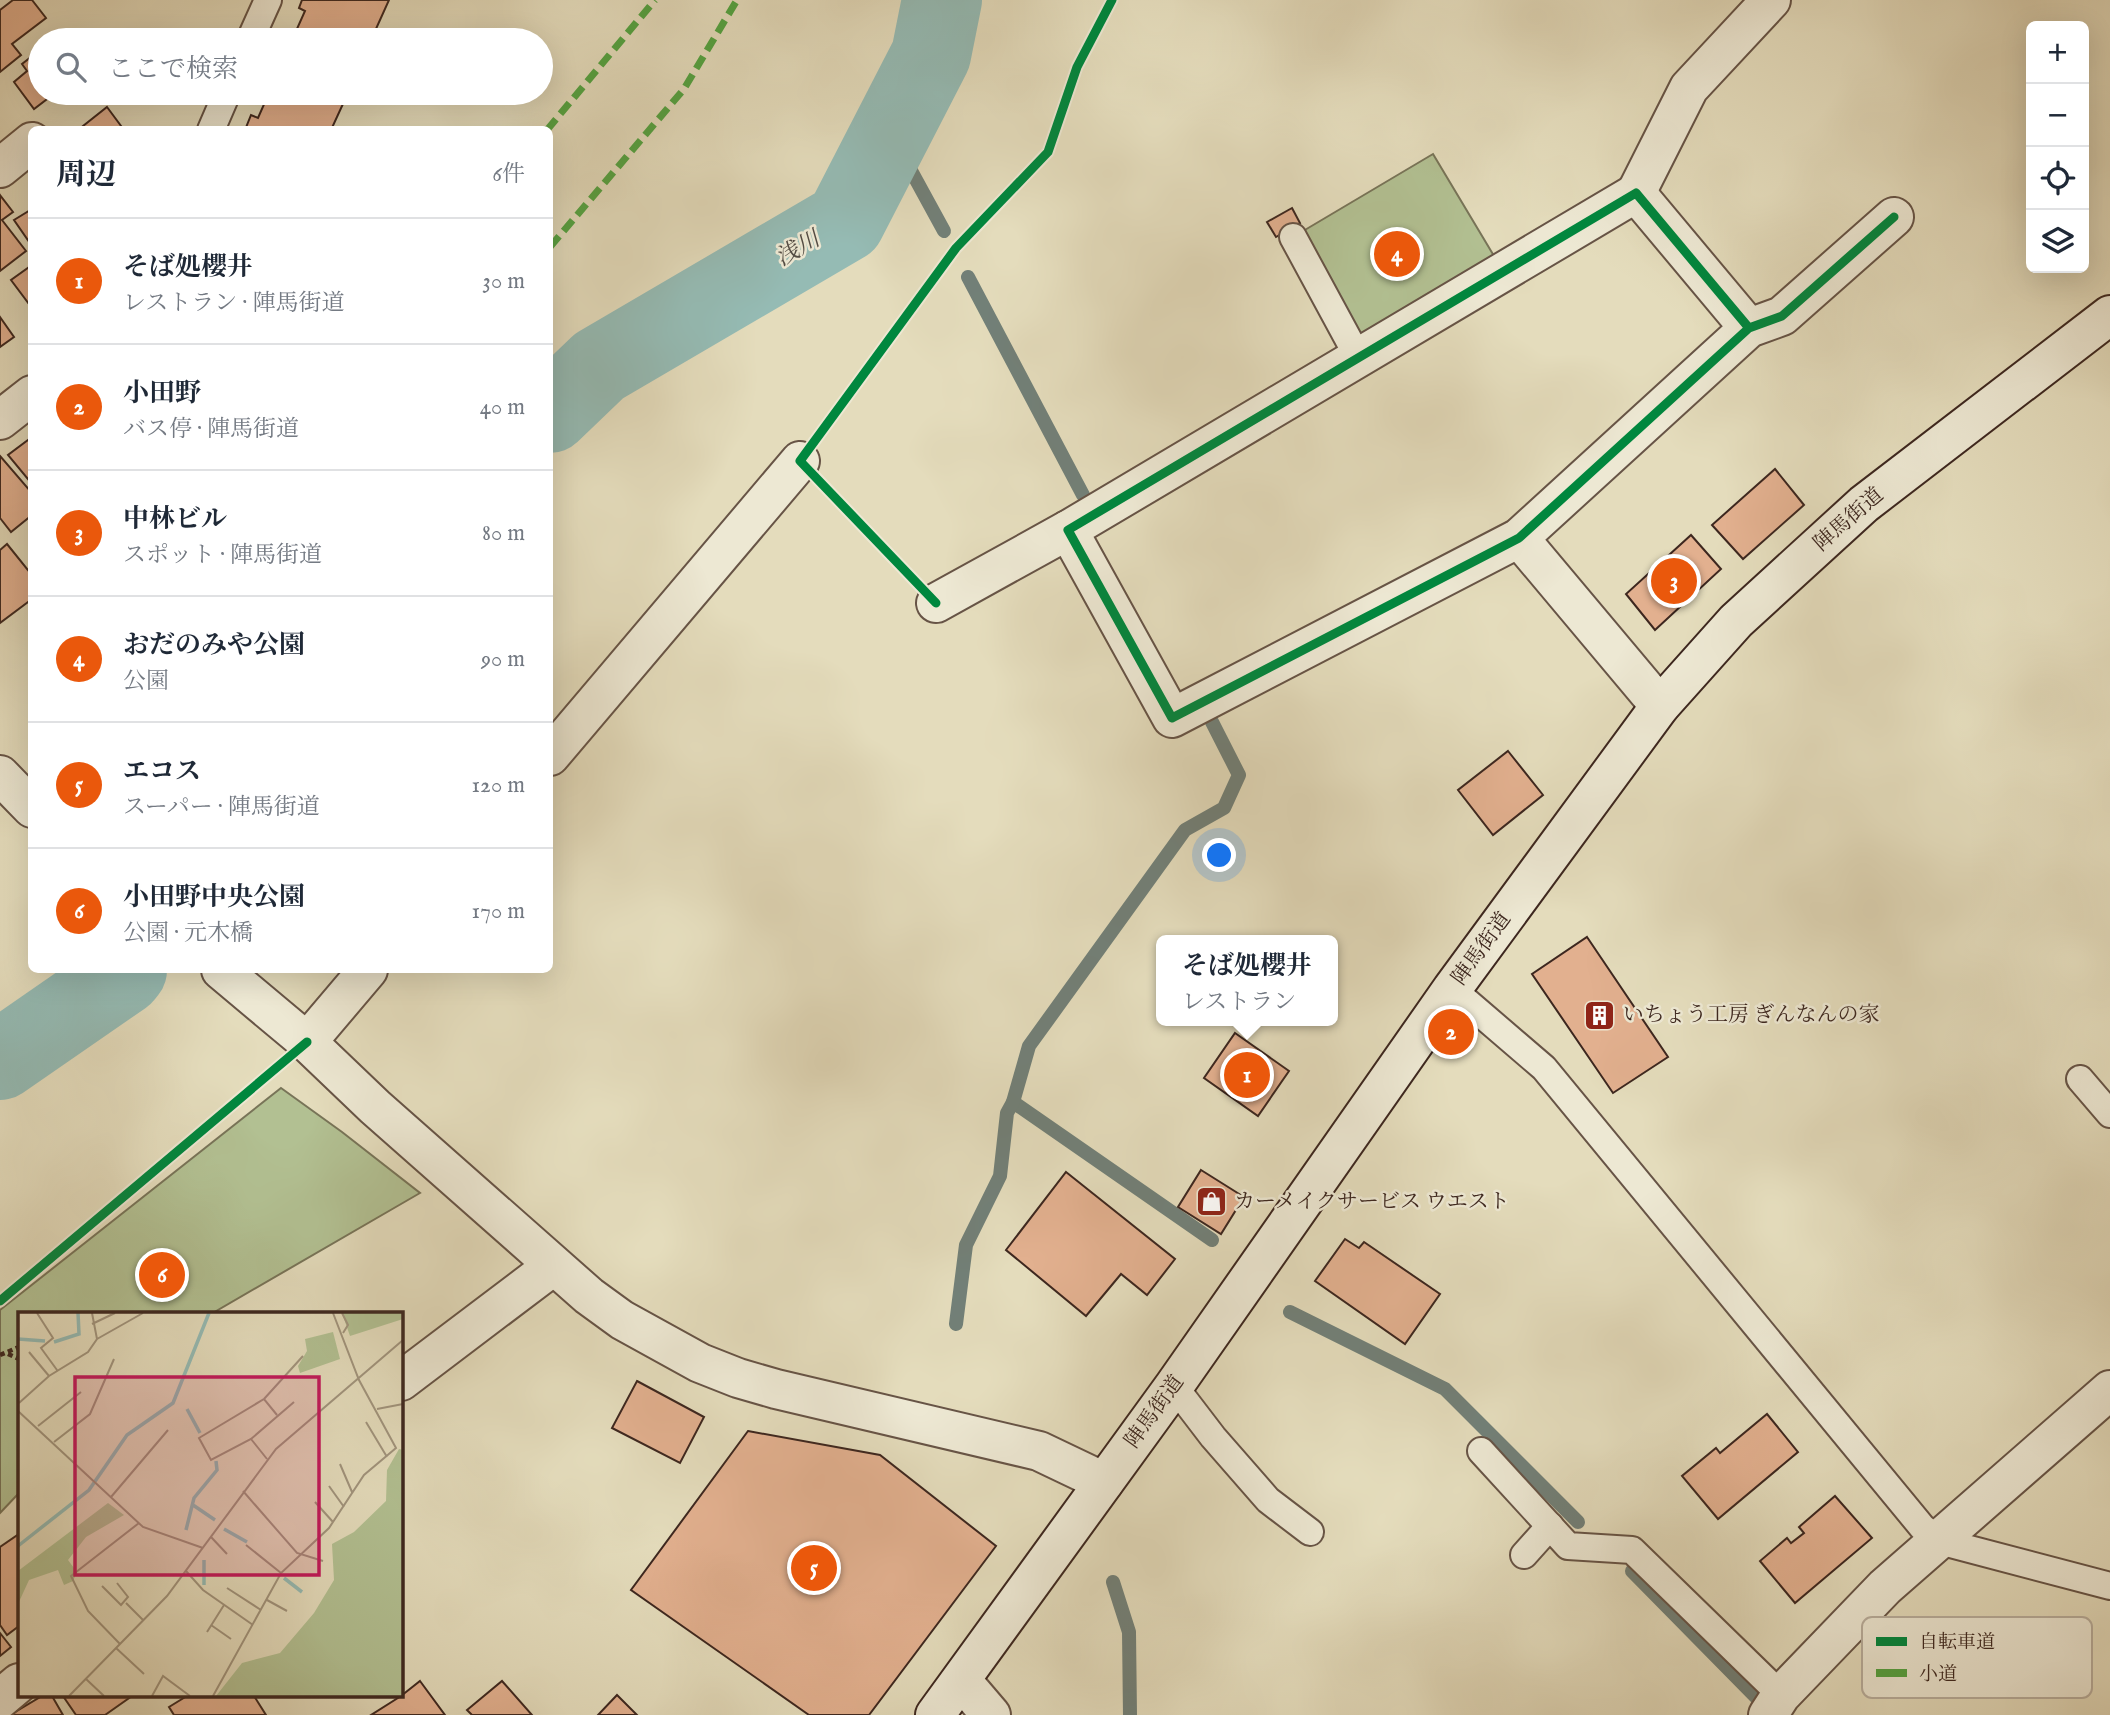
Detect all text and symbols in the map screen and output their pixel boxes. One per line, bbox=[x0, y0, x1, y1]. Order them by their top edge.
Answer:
map controls bbox=[2026, 21, 2089, 273]
button: + bbox=[2026, 21, 2089, 84]
search box bbox=[28, 28, 553, 105]
icon: search bbox=[52, 48, 90, 86]
text: ここで検索 bbox=[108, 53, 238, 86]
button: − bbox=[2026, 84, 2089, 147]
button: locate bbox=[2026, 147, 2089, 210]
text: 周辺 bbox=[56, 157, 116, 195]
text: 6件 bbox=[492, 160, 525, 189]
button: layers bbox=[2026, 210, 2089, 273]
water label: 浅川 bbox=[771, 223, 828, 273]
pin: 4 bbox=[1374, 228, 1420, 280]
text: そば処櫻井 bbox=[123, 251, 253, 284]
text: 1 bbox=[75, 267, 83, 296]
text: 30 m bbox=[482, 267, 525, 296]
text: レストラン · 陣馬街道 bbox=[123, 289, 344, 318]
text: 小田野 bbox=[123, 377, 201, 410]
text: 2 bbox=[74, 393, 84, 422]
text: 40 m bbox=[480, 393, 525, 422]
text: バス停 · 陣馬街道 bbox=[123, 415, 299, 444]
street label: 陣馬街道 bbox=[1808, 482, 1890, 558]
text: 中林ビル bbox=[123, 503, 227, 536]
text: 3 bbox=[75, 519, 83, 548]
text: 80 m bbox=[482, 519, 525, 548]
text: スポット · 陣馬街道 bbox=[123, 541, 322, 570]
pin: 3 bbox=[1651, 555, 1697, 607]
text: おだのみや公園 bbox=[123, 629, 305, 662]
text: 4 bbox=[73, 645, 85, 674]
text: 90 m bbox=[481, 645, 525, 674]
text: 公園 bbox=[123, 667, 169, 696]
text: エコス bbox=[123, 755, 201, 788]
text: 5 bbox=[75, 771, 83, 800]
text: 120 m bbox=[472, 771, 525, 800]
text: スーパー · 陣馬街道 bbox=[123, 793, 320, 822]
your location bbox=[1202, 838, 1236, 872]
text: 小田野中央公園 bbox=[123, 881, 305, 914]
text: 6 bbox=[74, 897, 84, 926]
text: 170 m bbox=[472, 897, 525, 926]
street label: 陣馬街道 bbox=[1446, 907, 1518, 991]
text: 公園 · 元木橋 bbox=[123, 919, 253, 948]
popup bbox=[1156, 935, 1338, 1026]
text: そば処櫻井 bbox=[1182, 950, 1312, 983]
text: レストラン bbox=[1182, 988, 1296, 1017]
building icon: いちょう工房 ぎんなんの家 bbox=[1583, 998, 1617, 1032]
place label: いちょう工房 ぎんなんの家 bbox=[1623, 1002, 1880, 1029]
pin: 2 bbox=[1428, 1006, 1474, 1058]
pin: 1 bbox=[1224, 1049, 1270, 1101]
shop icon: カーメイクサービス ウエスト bbox=[1194, 1185, 1228, 1219]
place label: カーメイクサービス ウエスト bbox=[1234, 1189, 1510, 1216]
pin: 6 bbox=[139, 1249, 185, 1301]
inset map bbox=[18, 1312, 402, 1698]
street label: 陣馬街道 bbox=[1119, 1370, 1191, 1454]
pin: 5 bbox=[791, 1542, 837, 1594]
legend bbox=[1862, 1617, 2092, 1698]
text: 自転車道 bbox=[1919, 1631, 1995, 1655]
text: 小道 bbox=[1919, 1663, 1957, 1687]

